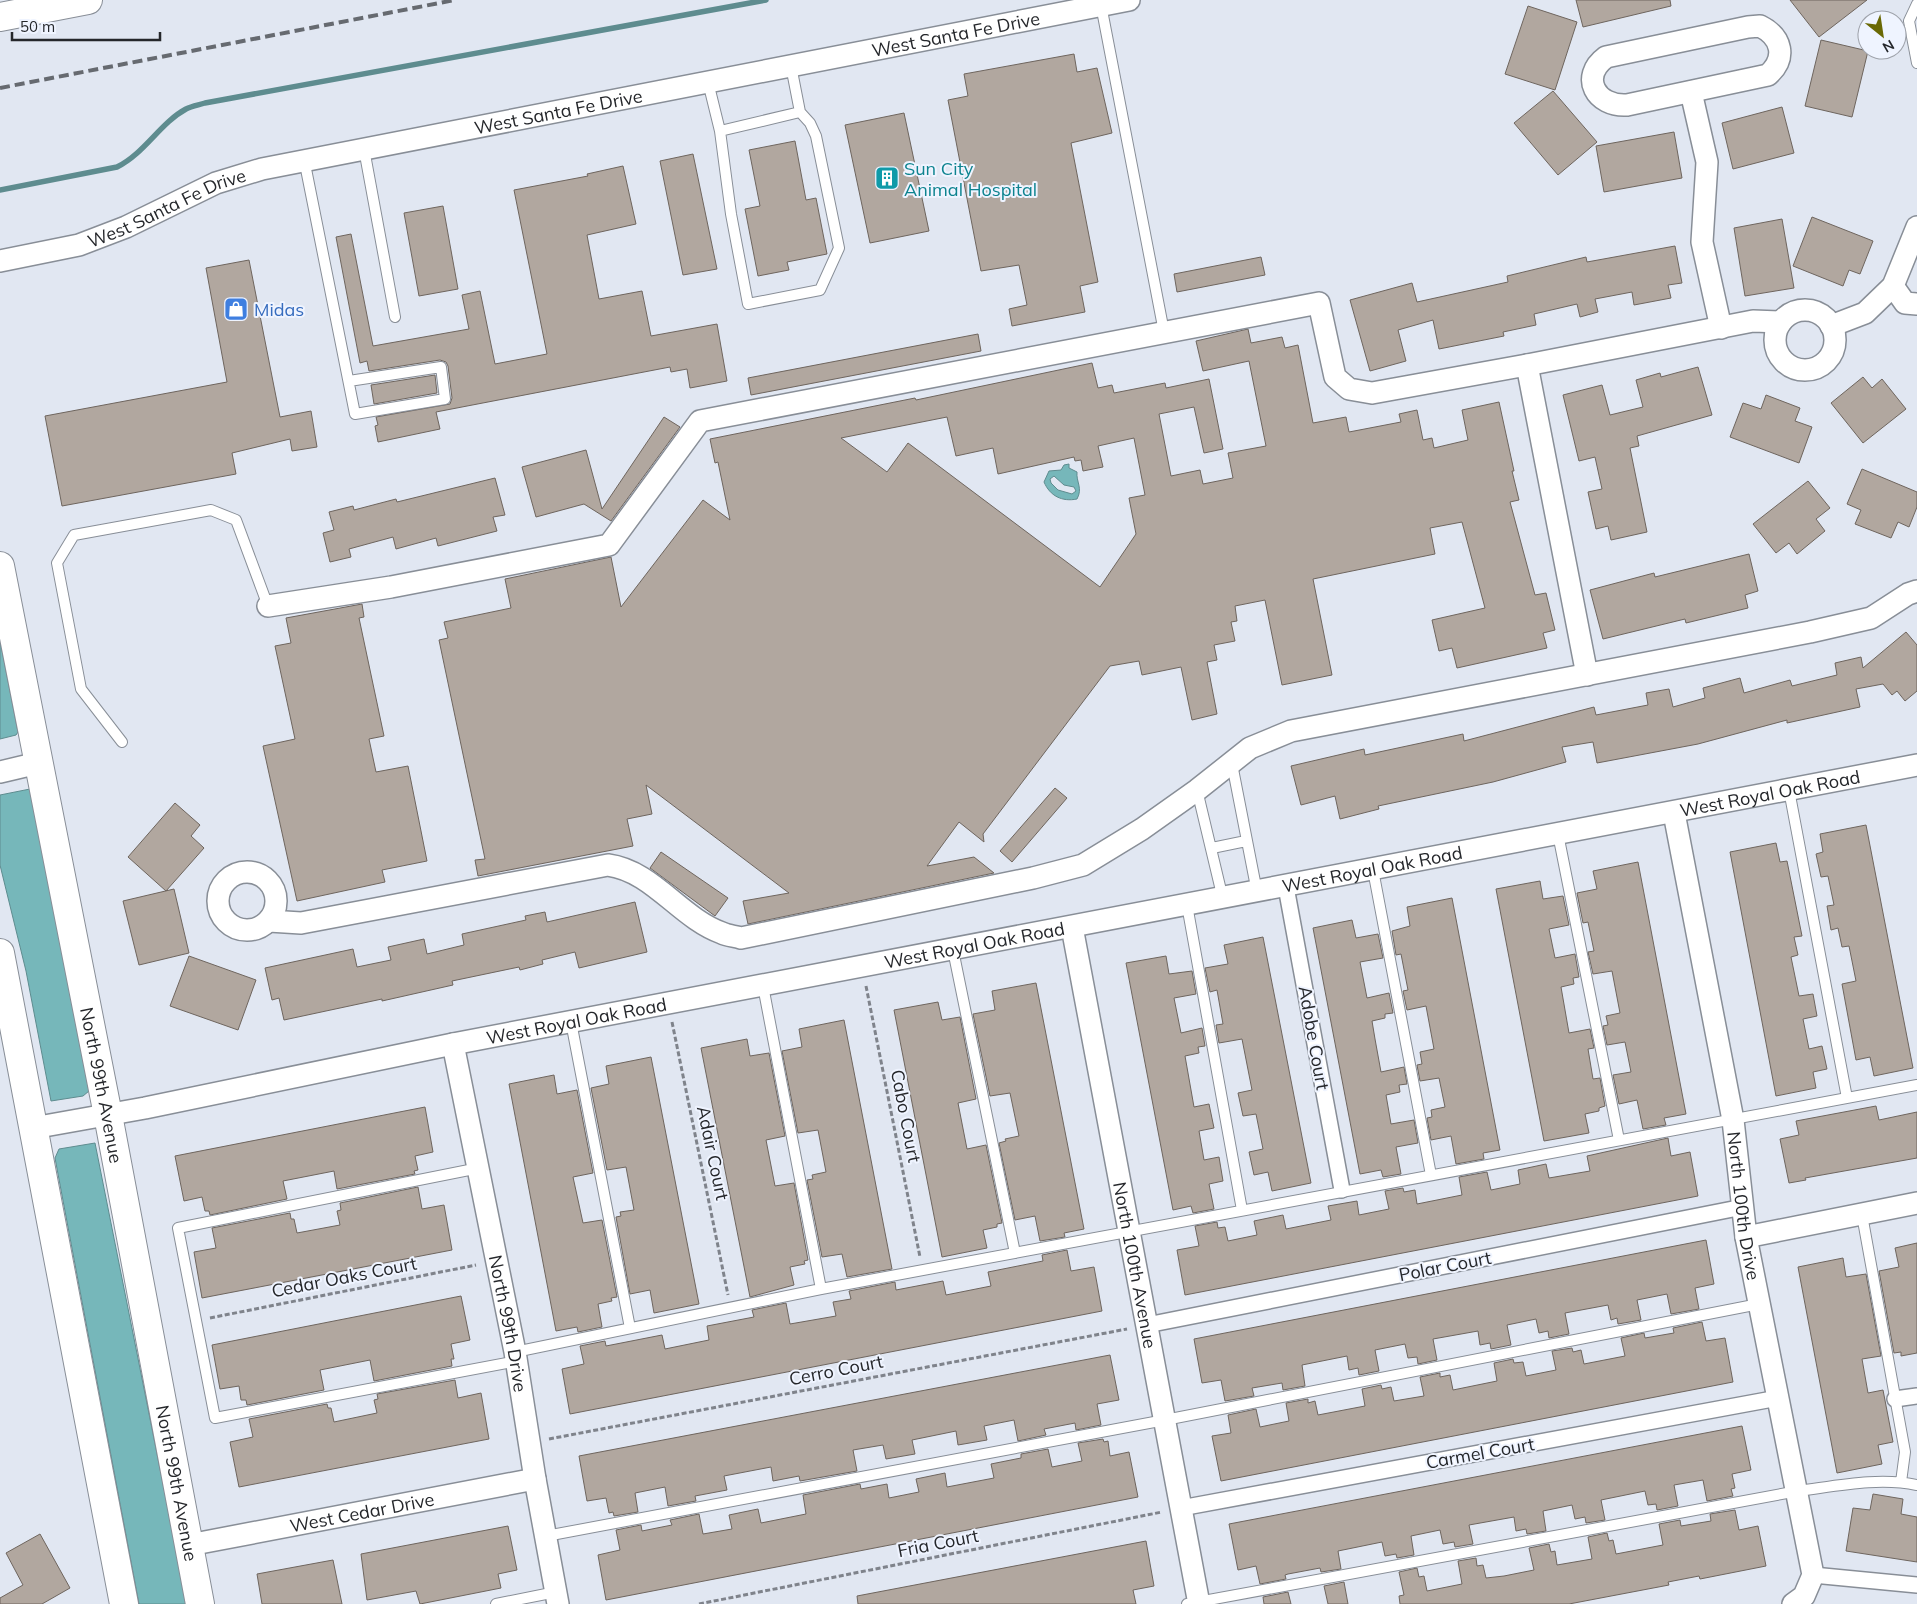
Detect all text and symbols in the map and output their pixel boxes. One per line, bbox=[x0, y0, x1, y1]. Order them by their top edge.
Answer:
street label: West Santa Fe Drive bbox=[870, 6, 1042, 61]
scale bar bbox=[12, 10, 160, 42]
north arrow bbox=[1857, 10, 1907, 60]
text: 50 m bbox=[20, 17, 55, 36]
text: N bbox=[1879, 36, 1898, 57]
street label: West Santa Fe Drive bbox=[472, 84, 644, 139]
place label: Sun City Animal Hospital bbox=[904, 157, 1037, 201]
street label: West Santa Fe Drive bbox=[84, 163, 248, 252]
building icon: Sun City Animal Hospital bbox=[874, 165, 900, 191]
shop icon: Midas bbox=[223, 296, 249, 322]
place label: Midas bbox=[254, 298, 304, 321]
street label: West Royal Oak Road bbox=[1678, 765, 1862, 821]
street label: West Royal Oak Road bbox=[1280, 840, 1464, 897]
street label: West Royal Oak Road bbox=[882, 916, 1066, 973]
street label: Adobe Court bbox=[1294, 984, 1334, 1092]
street label: West Royal Oak Road bbox=[484, 992, 669, 1049]
street label: North 99th Avenue bbox=[76, 1005, 128, 1165]
street label: Cabo Court bbox=[886, 1068, 926, 1164]
street label: Adair Court bbox=[692, 1104, 734, 1202]
street label: North 100th Drive bbox=[1723, 1130, 1766, 1282]
street label: North 100th Avenue bbox=[1109, 1180, 1162, 1350]
street label: Polar Court bbox=[1397, 1246, 1493, 1286]
street label: Cedar Oaks Court bbox=[269, 1252, 419, 1302]
street label: North 99th Drive bbox=[484, 1253, 533, 1394]
street label: Cerro Court bbox=[787, 1350, 885, 1390]
street label: North 99th Avenue bbox=[151, 1403, 203, 1563]
street label: Carmel Court bbox=[1424, 1432, 1536, 1474]
street label: West Cedar Drive bbox=[288, 1487, 436, 1537]
street label: Fria Court bbox=[896, 1524, 980, 1562]

